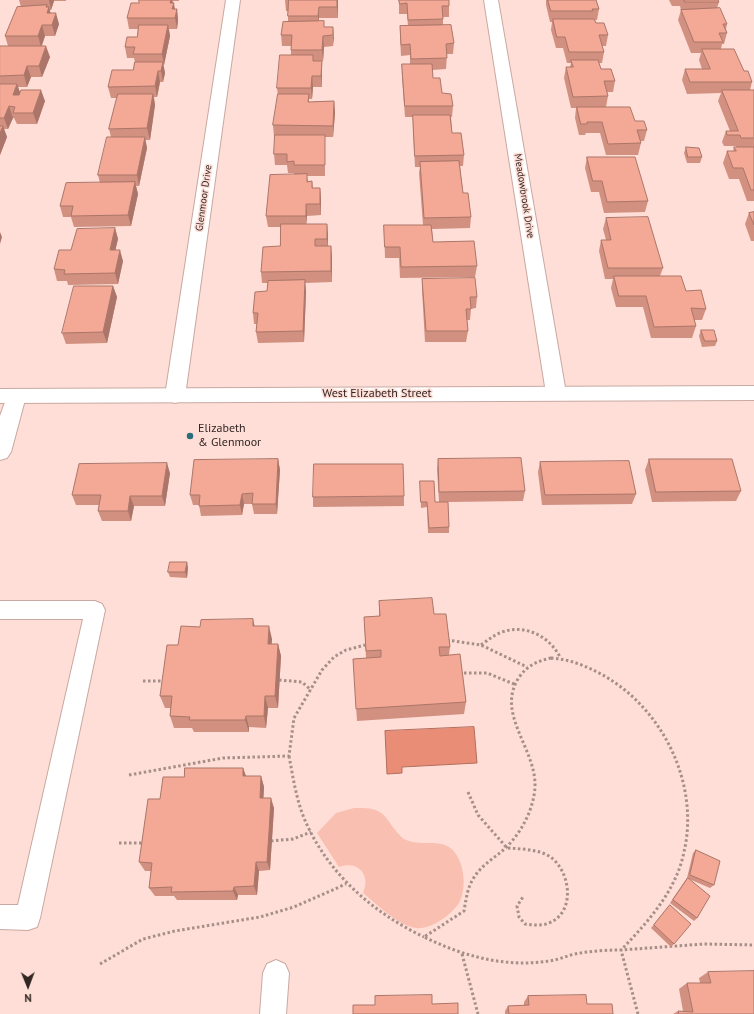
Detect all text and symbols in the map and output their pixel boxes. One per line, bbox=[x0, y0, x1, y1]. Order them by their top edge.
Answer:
street label: Meadowbrook Drive bbox=[511, 153, 537, 239]
street label: Glenmoor Drive bbox=[193, 164, 215, 232]
street label: West Elizabeth Street bbox=[322, 387, 432, 401]
place label: Elizabeth & Glenmoor bbox=[198, 422, 261, 450]
marker: Elizabeth & Glenmoor bbox=[185, 431, 195, 441]
north arrow bbox=[8, 966, 48, 1006]
text: N bbox=[24, 991, 32, 1005]

